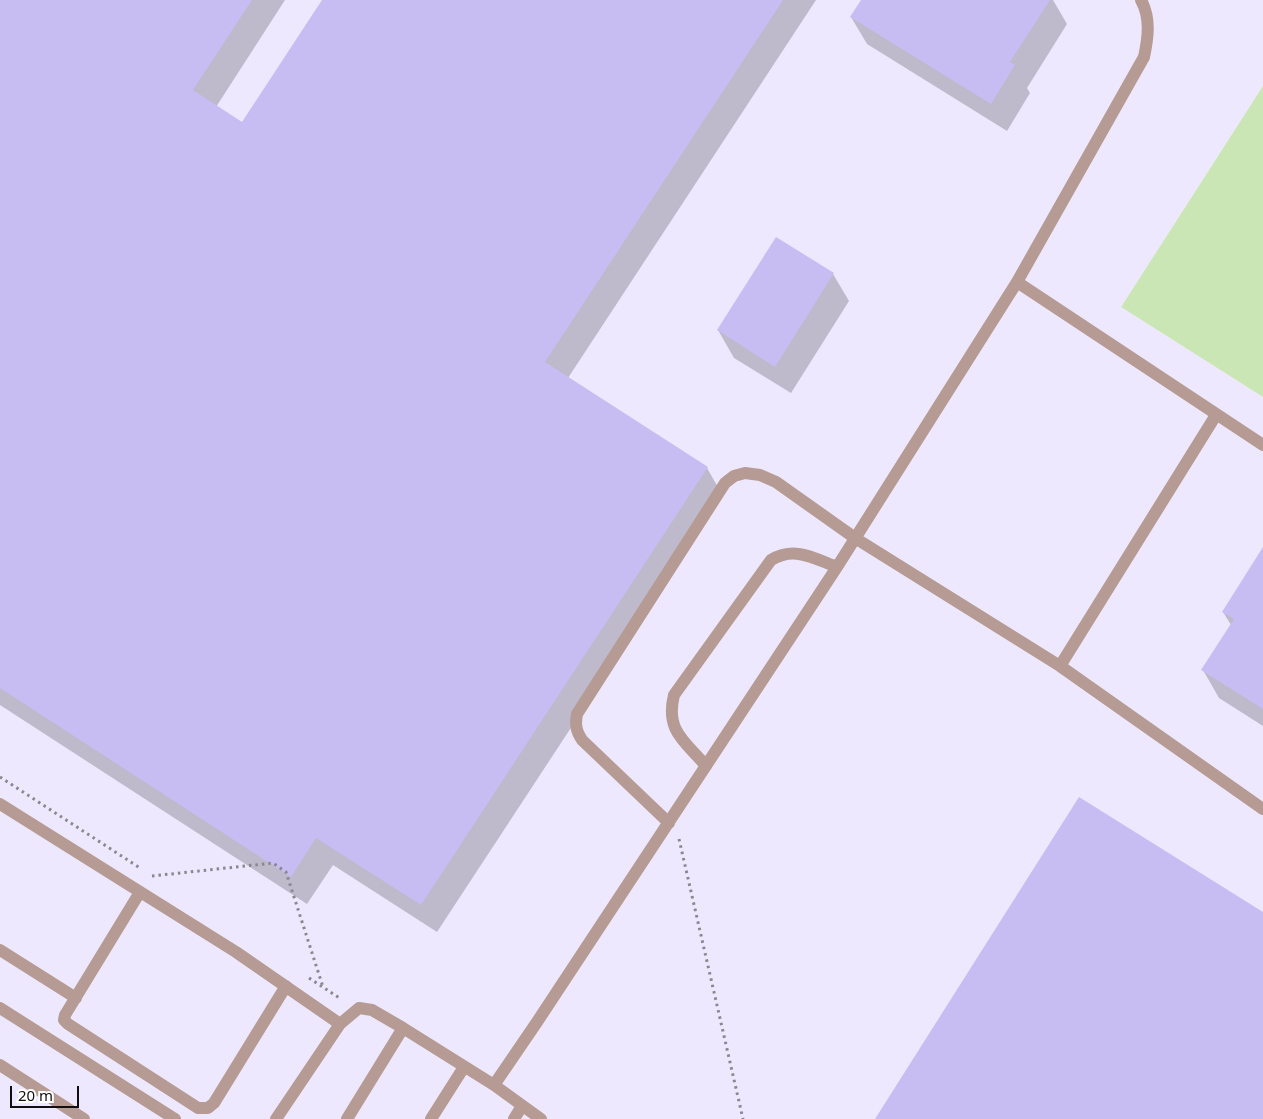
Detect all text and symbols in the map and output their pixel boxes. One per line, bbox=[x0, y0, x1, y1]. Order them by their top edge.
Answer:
scale bar bbox=[12, 1076, 81, 1108]
text: 20 m bbox=[18, 1085, 53, 1105]

